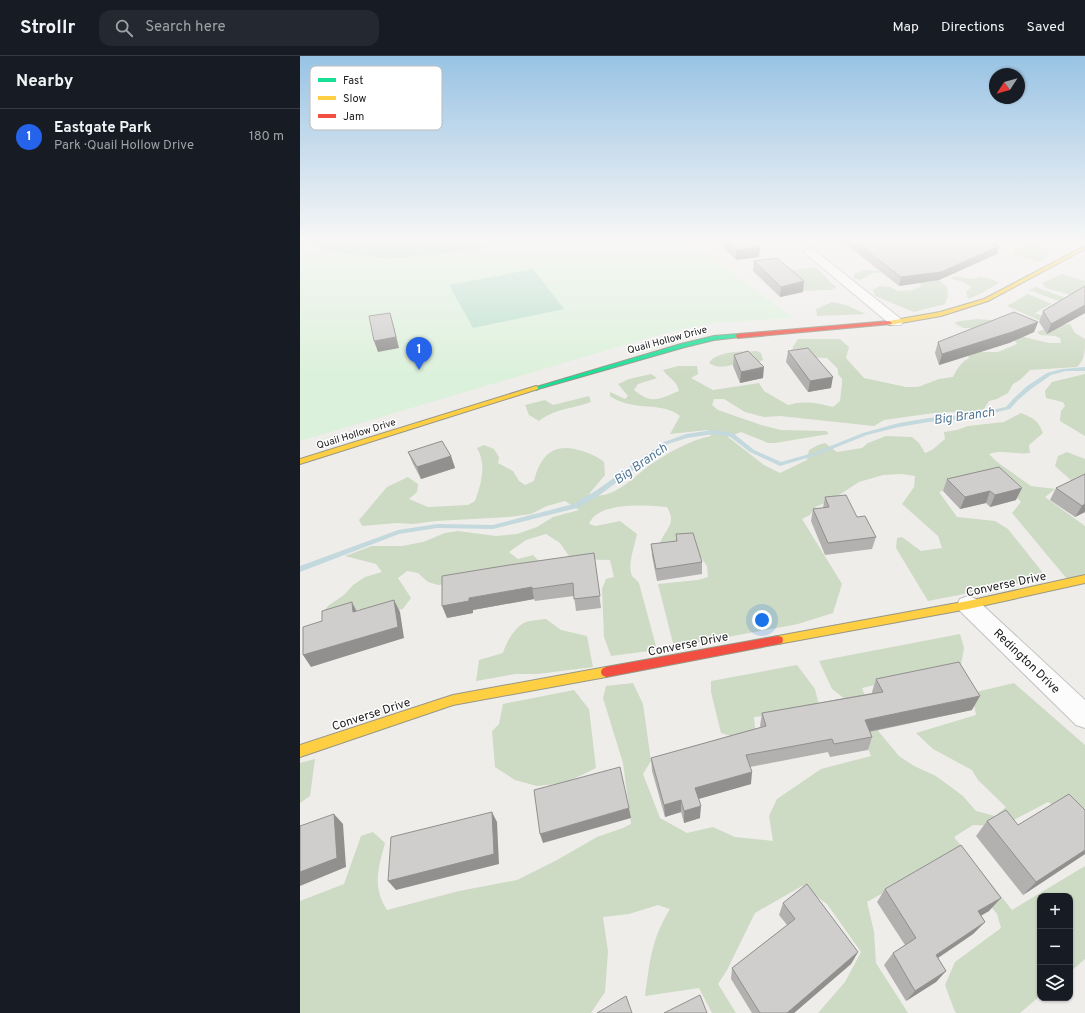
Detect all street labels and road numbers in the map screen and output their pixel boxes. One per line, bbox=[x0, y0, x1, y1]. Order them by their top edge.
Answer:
street label: Quail Hollow Drive bbox=[626, 324, 709, 357]
street label: Quail Hollow Drive bbox=[315, 416, 398, 453]
street label: Converse Drive bbox=[965, 569, 1048, 601]
street label: Redington Drive bbox=[989, 626, 1063, 698]
street label: Converse Drive bbox=[647, 629, 730, 661]
street label: Converse Drive bbox=[330, 695, 413, 735]

